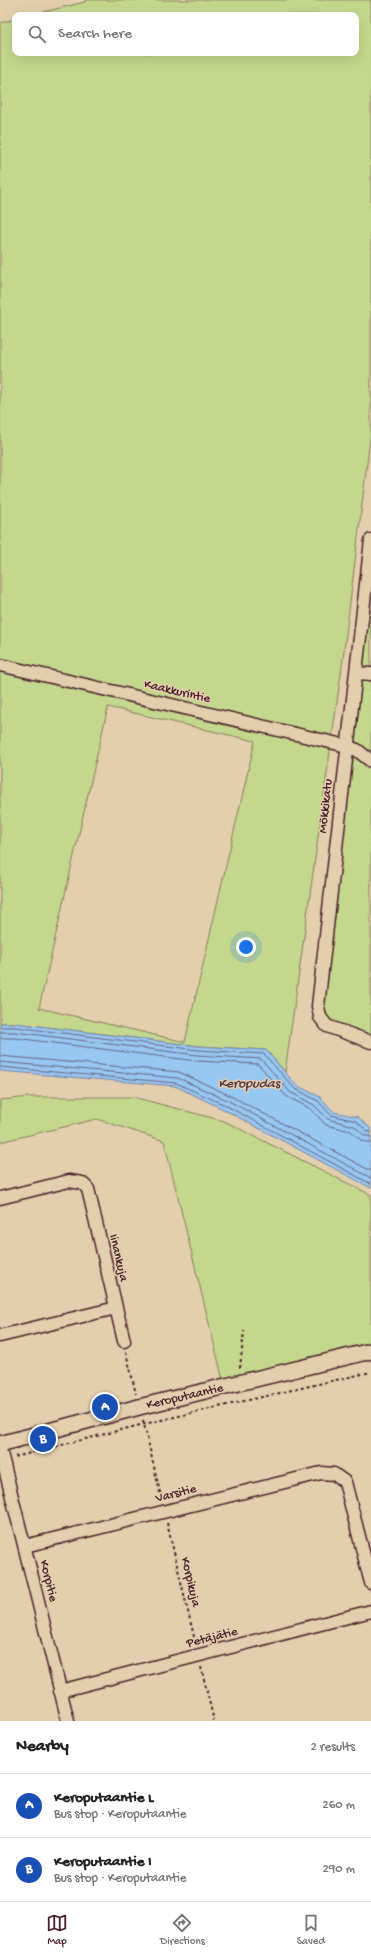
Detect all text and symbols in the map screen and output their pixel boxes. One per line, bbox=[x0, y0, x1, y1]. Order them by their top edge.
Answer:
search box bbox=[12, 12, 359, 56]
icon: search bbox=[26, 23, 48, 45]
text: Search here bbox=[58, 25, 132, 43]
street label: Kaakkurintie bbox=[142, 677, 212, 707]
street label: Mökkikatu bbox=[316, 778, 336, 834]
your location bbox=[236, 937, 256, 957]
water label: Keropudas bbox=[218, 1076, 282, 1093]
street label: Iinankuja bbox=[105, 1233, 131, 1284]
street label: Keroputaantie bbox=[145, 1381, 225, 1413]
pin: A bbox=[92, 1392, 118, 1422]
pin: B bbox=[30, 1424, 56, 1454]
street label: Varsitie bbox=[153, 1482, 198, 1507]
street label: Korpikuja bbox=[177, 1556, 203, 1609]
street label: Korpitie bbox=[36, 1559, 60, 1604]
street label: Petäjätie bbox=[184, 1624, 239, 1652]
text: Nearby bbox=[16, 1737, 69, 1757]
text: 2 results bbox=[310, 1740, 355, 1755]
text: Keroputaantie L bbox=[54, 1789, 154, 1807]
text: A bbox=[25, 1798, 33, 1813]
text: 260 m bbox=[322, 1798, 355, 1813]
text: Bus stop · Keroputaantie bbox=[54, 1807, 187, 1822]
text: Keroputaantie I bbox=[54, 1853, 152, 1871]
text: B bbox=[26, 1862, 32, 1877]
text: 290 m bbox=[322, 1862, 355, 1877]
text: Bus stop · Keroputaantie bbox=[54, 1871, 187, 1886]
tab: Map bbox=[46, 1912, 68, 1948]
tab: Directions bbox=[160, 1912, 205, 1948]
tab: Saved bbox=[297, 1912, 325, 1948]

